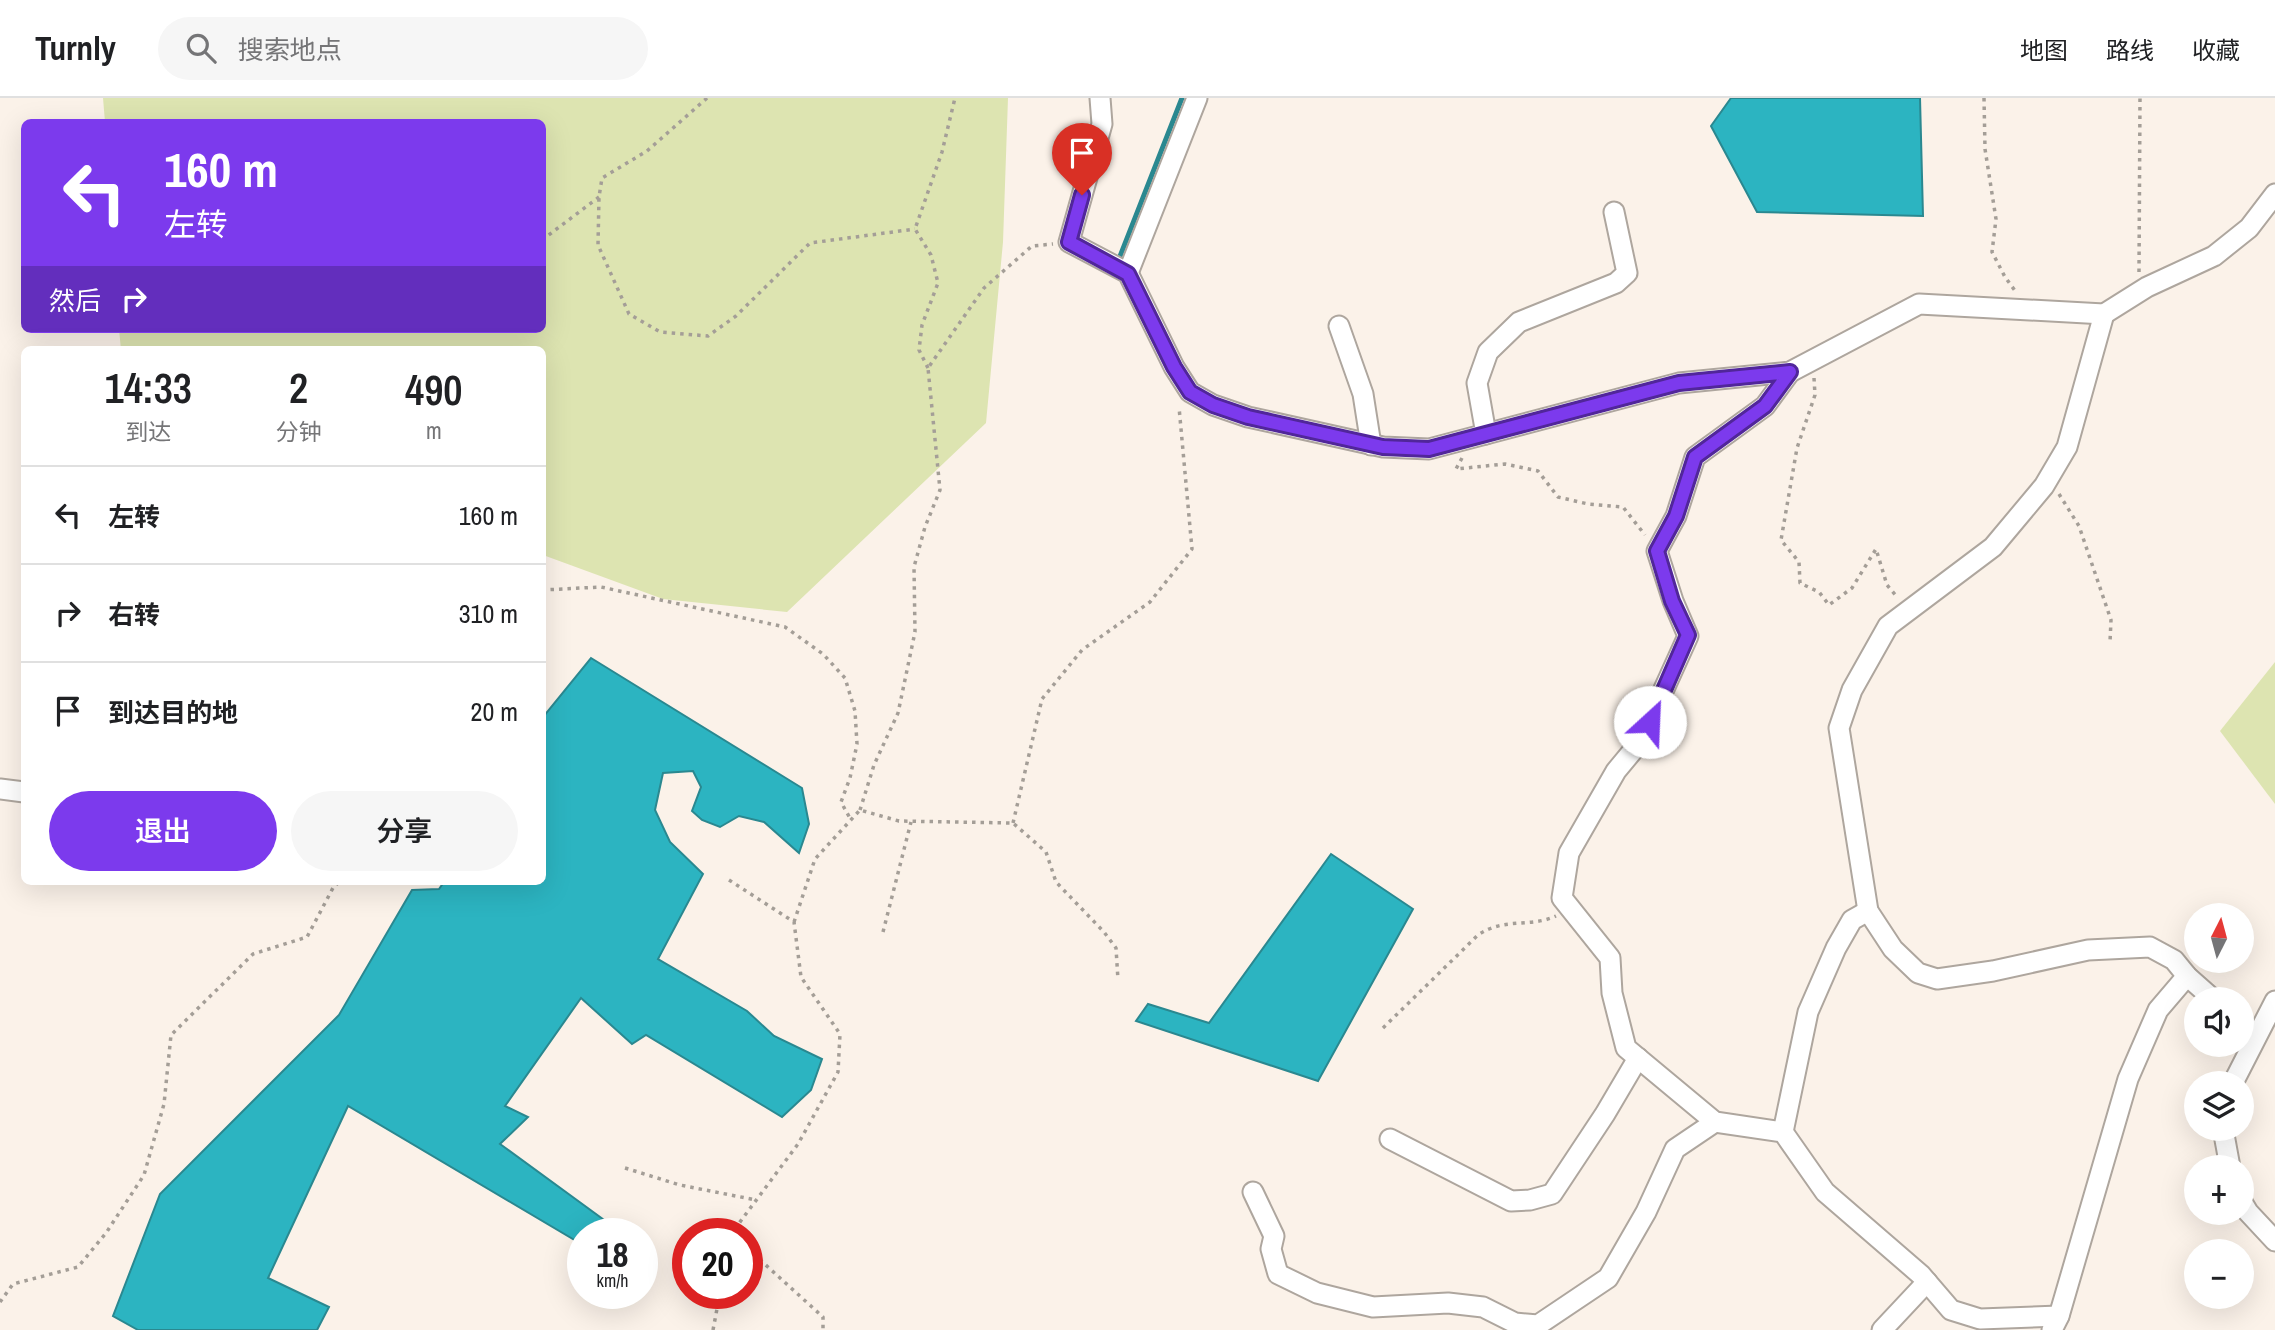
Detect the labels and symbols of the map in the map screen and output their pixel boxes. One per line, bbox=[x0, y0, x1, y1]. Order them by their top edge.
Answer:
pin bbox=[1052, 123, 1112, 195]
position arrow bbox=[1613, 685, 1687, 759]
north arrow bbox=[2184, 903, 2254, 973]
speed limit sign: 20 bbox=[672, 1218, 763, 1309]

